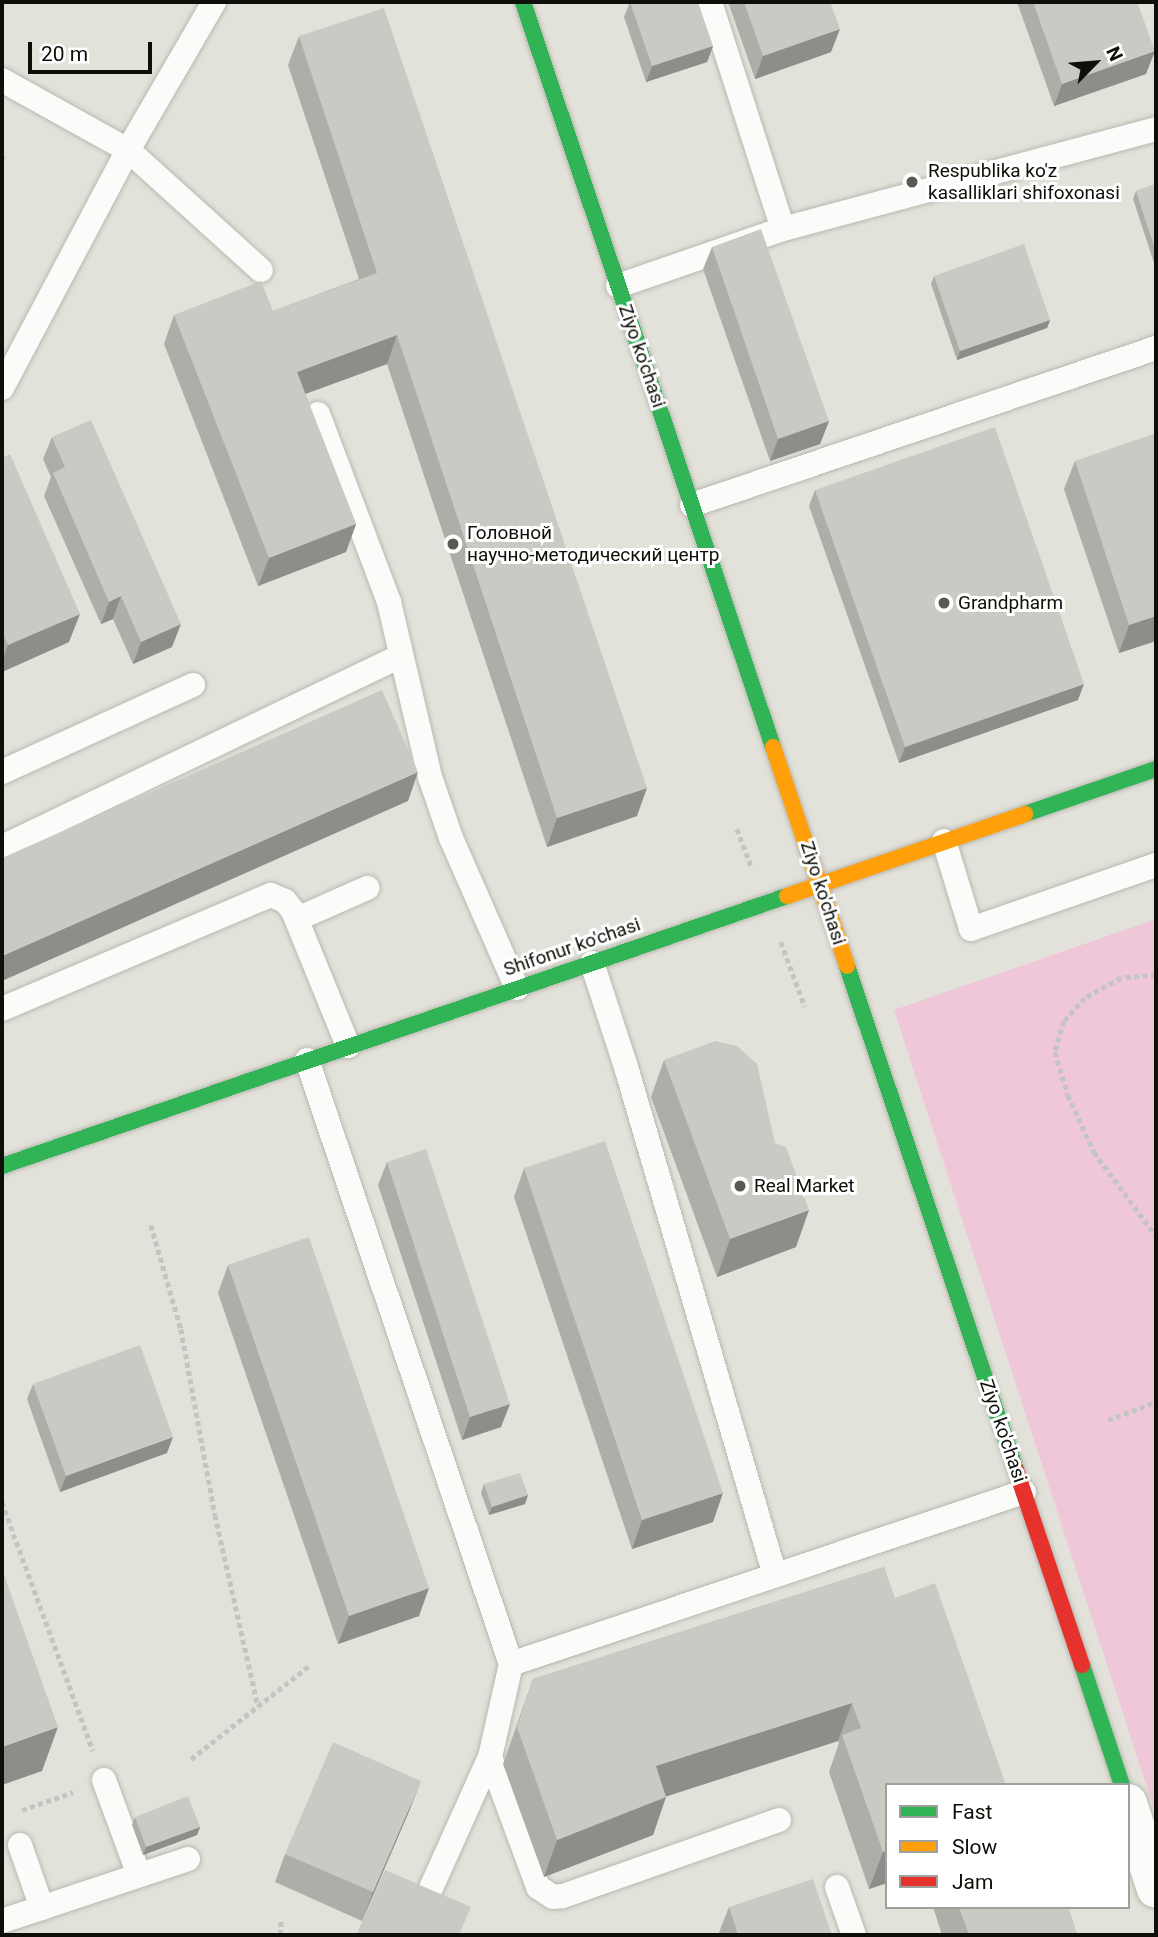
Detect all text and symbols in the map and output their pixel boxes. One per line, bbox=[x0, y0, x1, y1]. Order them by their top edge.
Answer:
scale bar bbox=[32, 28, 156, 72]
north arrow bbox=[1060, 28, 1130, 98]
text: 20 m bbox=[41, 42, 88, 66]
text: N bbox=[1101, 43, 1128, 65]
place label: Respublika ko'z kasalliklari shifoxonasi bbox=[928, 160, 1120, 204]
marker: Respublika ko'z kasalliklari shifoxonasi bbox=[902, 172, 922, 192]
street label: Ziyo ko'chasi bbox=[614, 301, 670, 411]
place label: Головной научно-методический центр bbox=[467, 522, 719, 566]
marker: Головной научно-методический центр bbox=[445, 536, 461, 552]
place label: Grandpharm bbox=[958, 592, 1063, 614]
marker: Grandpharm bbox=[936, 595, 952, 611]
street label: Ziyo ko'chasi bbox=[796, 838, 850, 948]
street label: Shifonur ko'chasi bbox=[501, 913, 643, 981]
place label: Real Market bbox=[754, 1175, 855, 1197]
marker: Real Market bbox=[732, 1178, 748, 1194]
street label: Ziyo ko'chasi bbox=[975, 1376, 1031, 1486]
legend bbox=[885, 1783, 1130, 1909]
text: Fast bbox=[952, 1800, 992, 1824]
text: Slow bbox=[952, 1835, 997, 1859]
text: Jam bbox=[952, 1870, 993, 1894]

